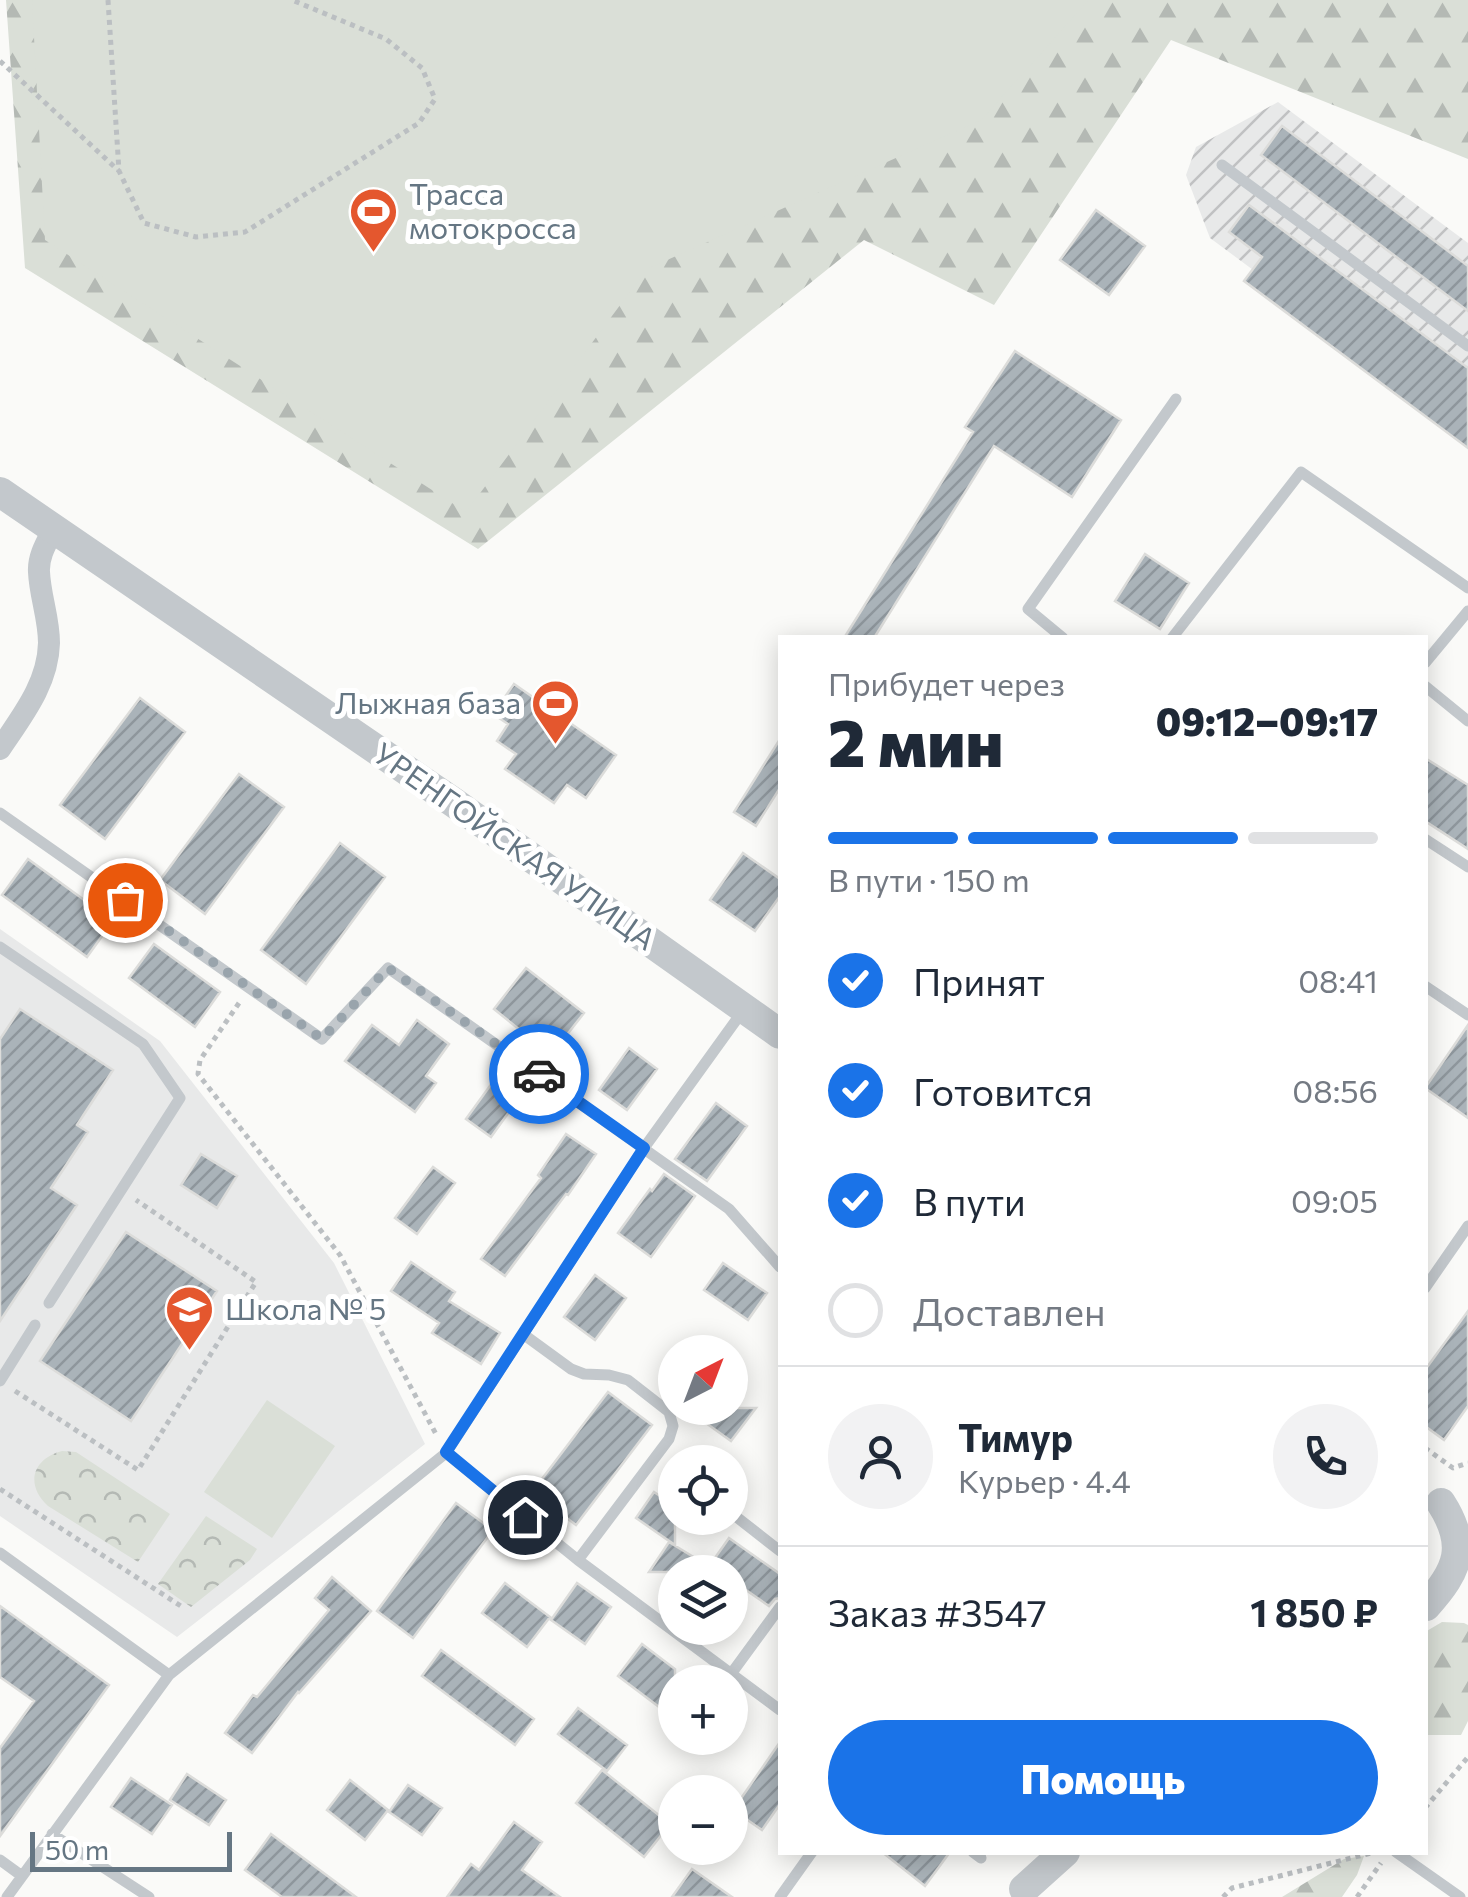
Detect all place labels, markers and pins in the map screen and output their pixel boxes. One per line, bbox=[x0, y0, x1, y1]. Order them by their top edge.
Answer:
place label: Трасса мотокросса bbox=[409, 174, 577, 245]
sports icon: Трасса мотокросса bbox=[348, 186, 400, 254]
sports icon: Лыжная база bbox=[530, 678, 582, 746]
place label: Лыжная база bbox=[335, 683, 521, 720]
pin bbox=[83, 858, 168, 943]
school or university icon: Школа № 5 bbox=[164, 1284, 216, 1352]
place label: Школа № 5 bbox=[225, 1289, 386, 1326]
pin bbox=[483, 1475, 568, 1560]

